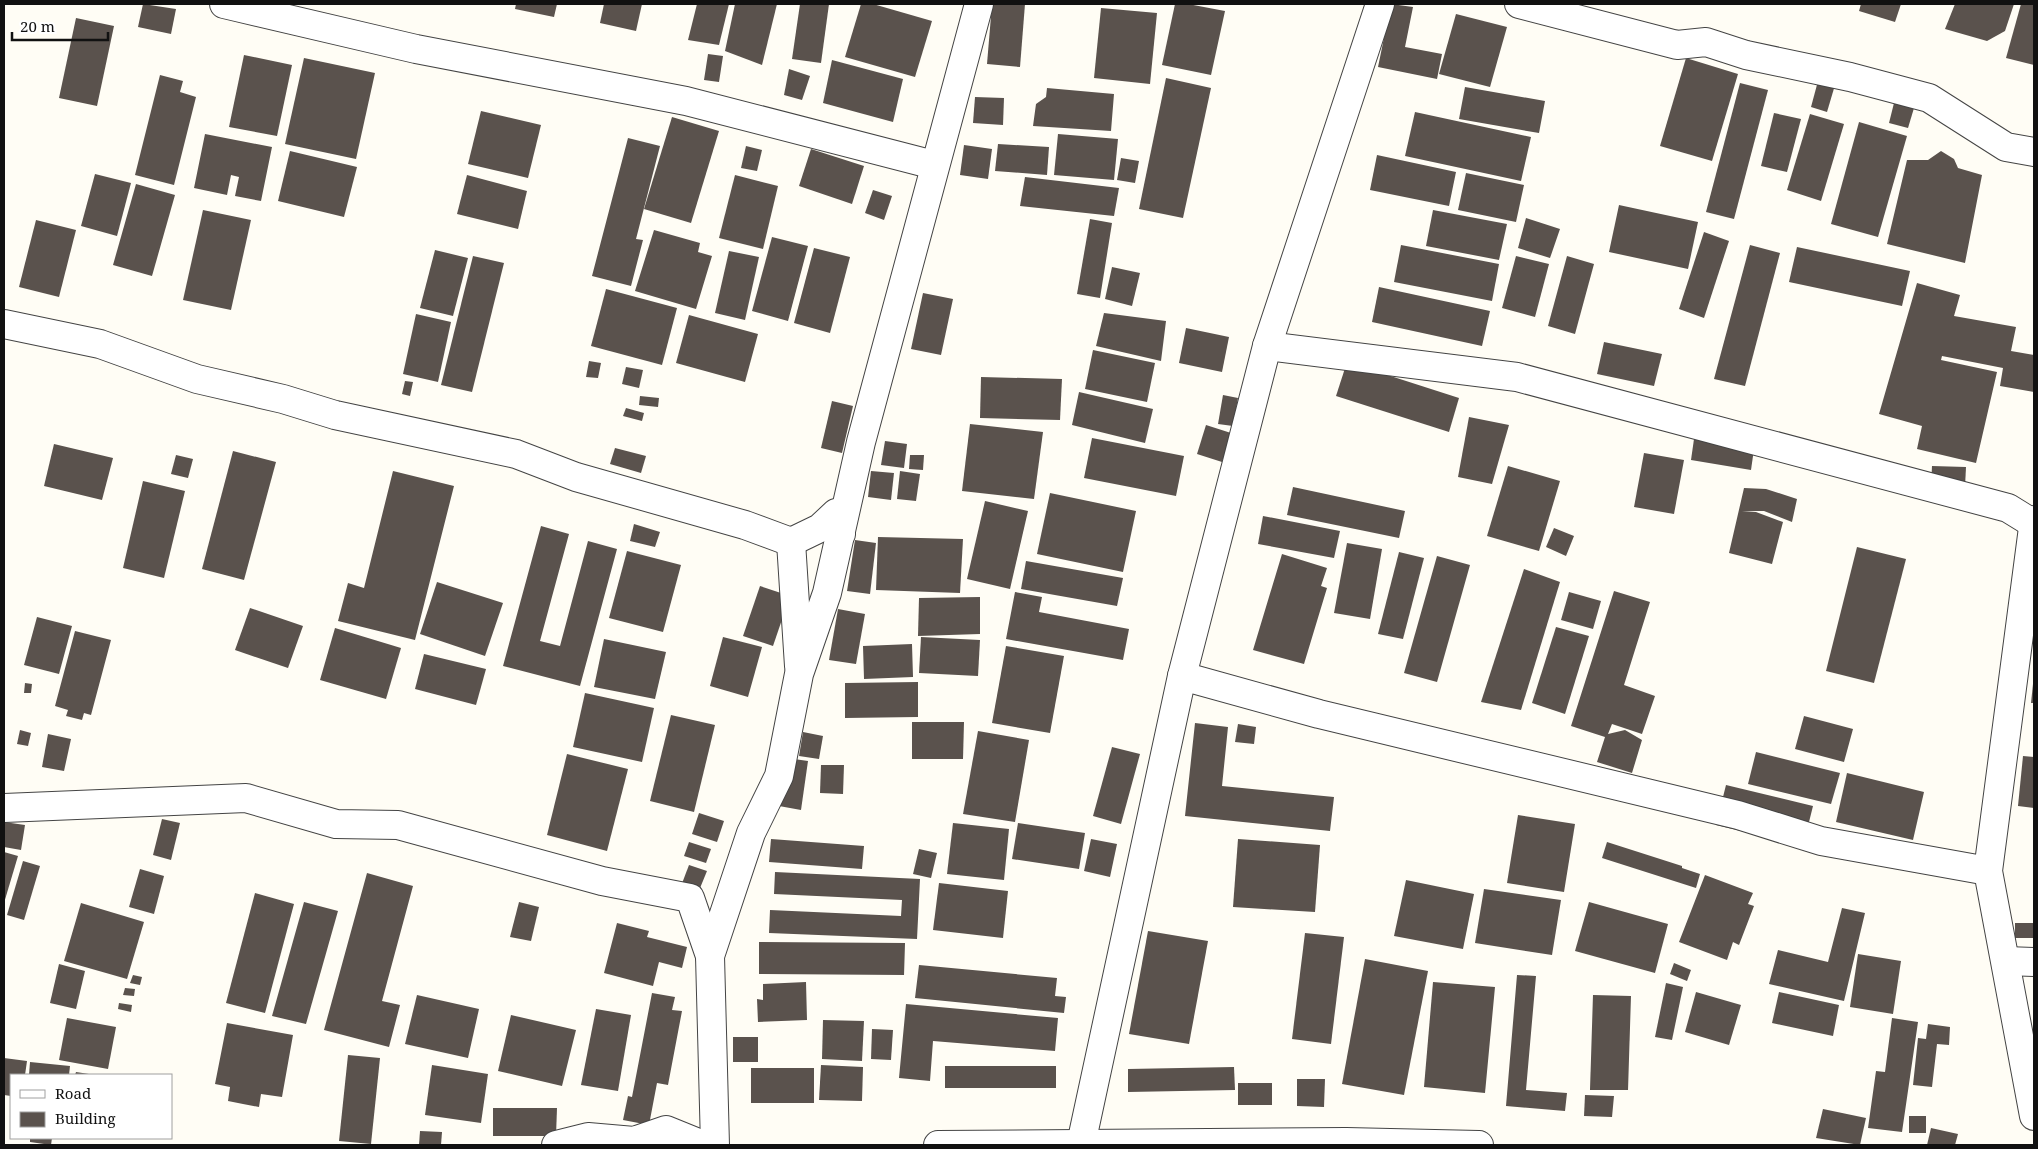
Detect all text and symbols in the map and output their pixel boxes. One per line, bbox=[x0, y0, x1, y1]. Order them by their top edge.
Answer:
scale bar bbox=[12, 10, 109, 42]
text: 20 m bbox=[20, 16, 55, 36]
legend bbox=[10, 1074, 172, 1139]
text: Road bbox=[55, 1083, 91, 1103]
text: Building bbox=[55, 1108, 116, 1128]

